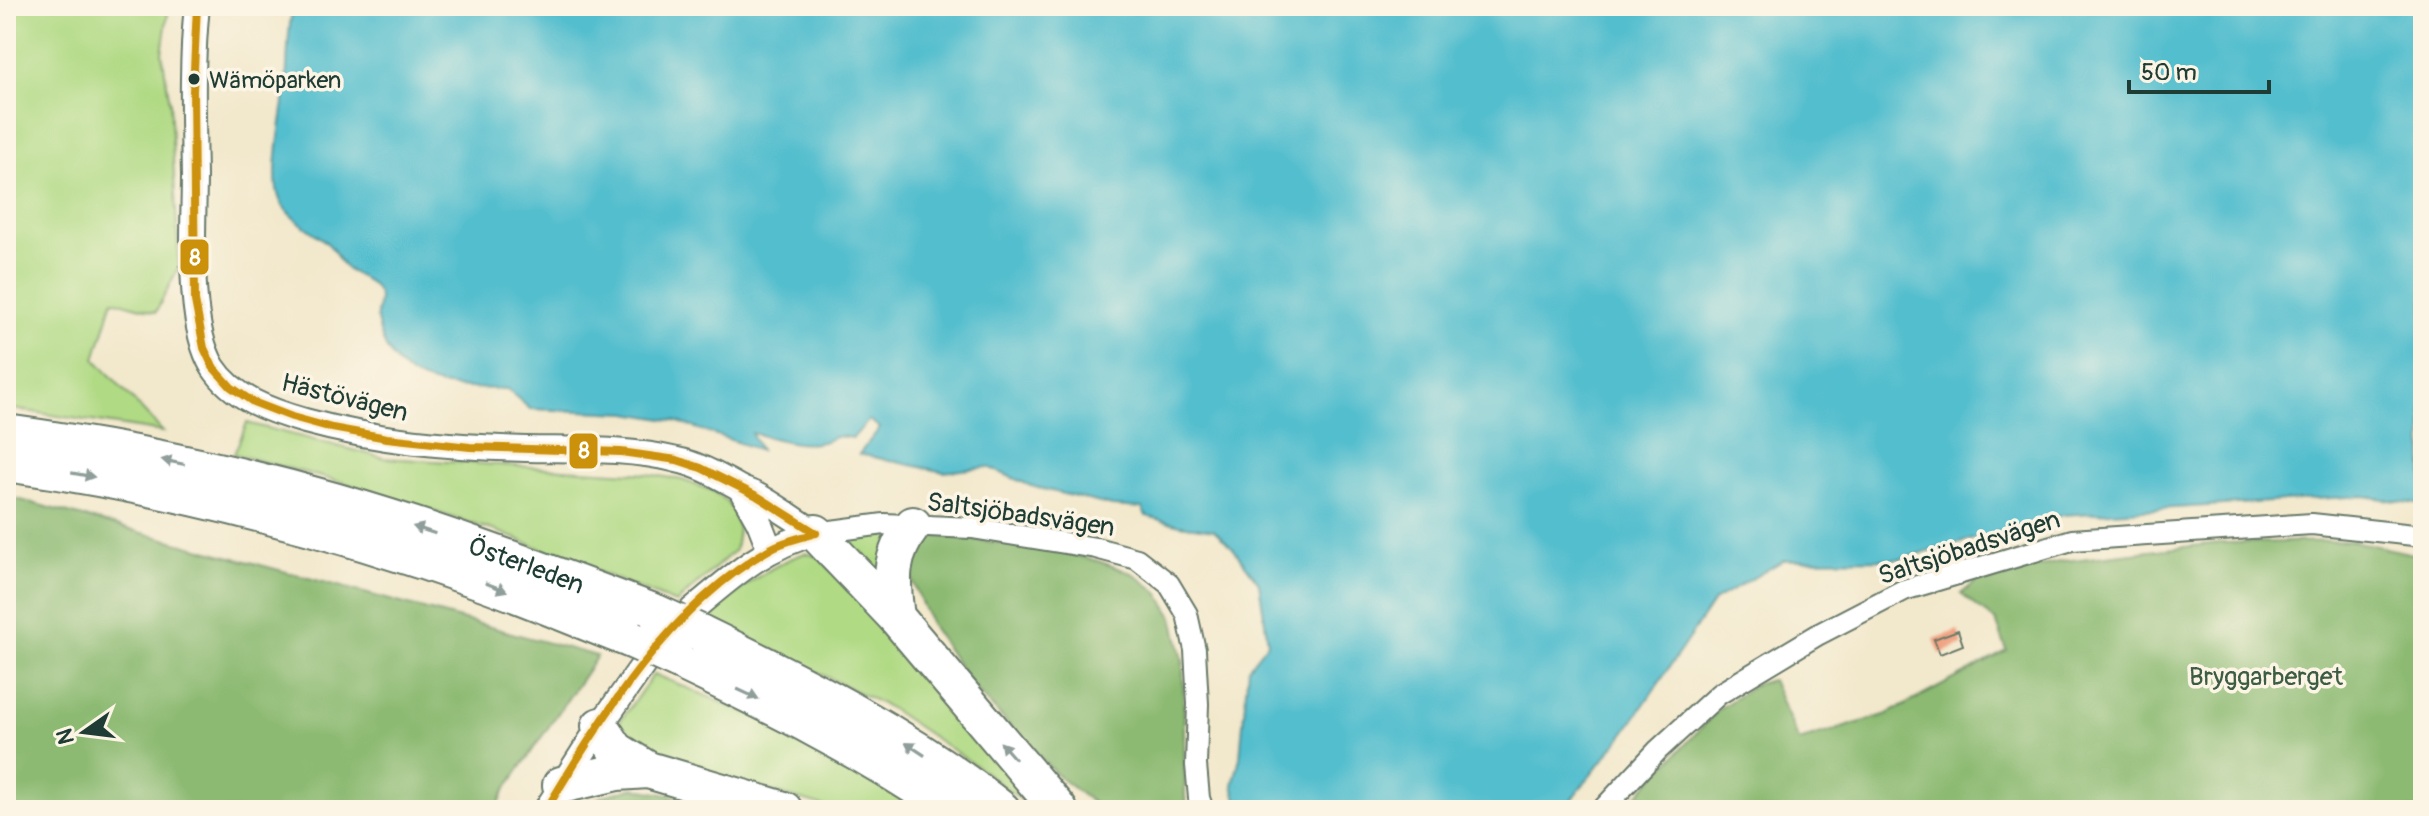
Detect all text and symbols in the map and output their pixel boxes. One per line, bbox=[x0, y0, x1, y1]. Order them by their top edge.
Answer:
scale bar bbox=[2129, 44, 2269, 94]
text: 50 m bbox=[2141, 58, 2197, 87]
place label: Wämöparken bbox=[209, 66, 341, 95]
marker: Wämöparken bbox=[186, 71, 202, 87]
line badge: 8 bbox=[179, 238, 210, 276]
text: 8 bbox=[189, 244, 201, 272]
street label: Hästövägen bbox=[278, 367, 411, 429]
line badge: 8 bbox=[568, 432, 599, 470]
text: 8 bbox=[578, 437, 590, 465]
one-way arrow bbox=[161, 456, 186, 468]
one-way arrow bbox=[71, 469, 96, 481]
street label: Saltsjöbadsvägen bbox=[925, 486, 1117, 544]
street label: Saltsjöbadsvägen bbox=[1874, 504, 2064, 592]
one-way arrow bbox=[412, 523, 436, 535]
street label: Österleden bbox=[464, 530, 588, 602]
one-way arrow bbox=[484, 581, 508, 594]
park label: Bryggarberget bbox=[2189, 661, 2343, 693]
one-way arrow bbox=[736, 687, 759, 701]
north arrow bbox=[44, 692, 124, 772]
text: N bbox=[50, 726, 81, 747]
one-way arrow bbox=[1000, 741, 1017, 761]
one-way arrow bbox=[904, 743, 926, 757]

